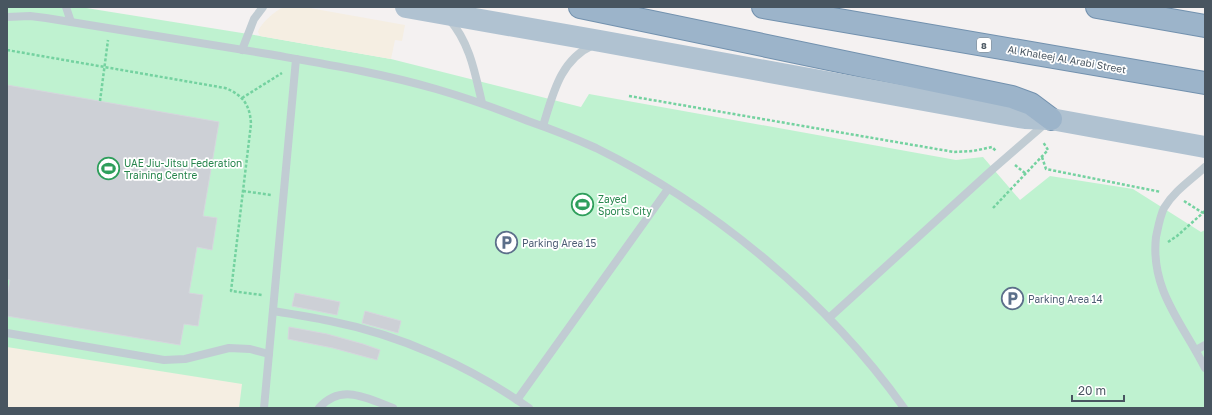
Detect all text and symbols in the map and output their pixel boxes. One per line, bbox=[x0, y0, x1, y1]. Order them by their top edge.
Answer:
road number: 8 bbox=[977, 38, 991, 52]
street label: Al Khaleej Al Arabi Street bbox=[1007, 43, 1127, 75]
sports icon: UAE Jiu-Jitsu Federation Training Centre bbox=[96, 156, 122, 182]
place label: UAE Jiu-Jitsu Federation Training Centre bbox=[124, 157, 242, 181]
sports icon: Zayed Sports City bbox=[570, 192, 596, 218]
place label: Zayed Sports City bbox=[598, 193, 652, 217]
parking icon: Parking Area 15 bbox=[493, 230, 519, 256]
place label: Parking Area 15 bbox=[522, 237, 596, 249]
parking icon: Parking Area 14 bbox=[1000, 286, 1026, 312]
place label: Parking Area 14 bbox=[1028, 293, 1103, 305]
scale bar bbox=[1072, 377, 1124, 403]
text: 20 m bbox=[1078, 383, 1106, 398]

